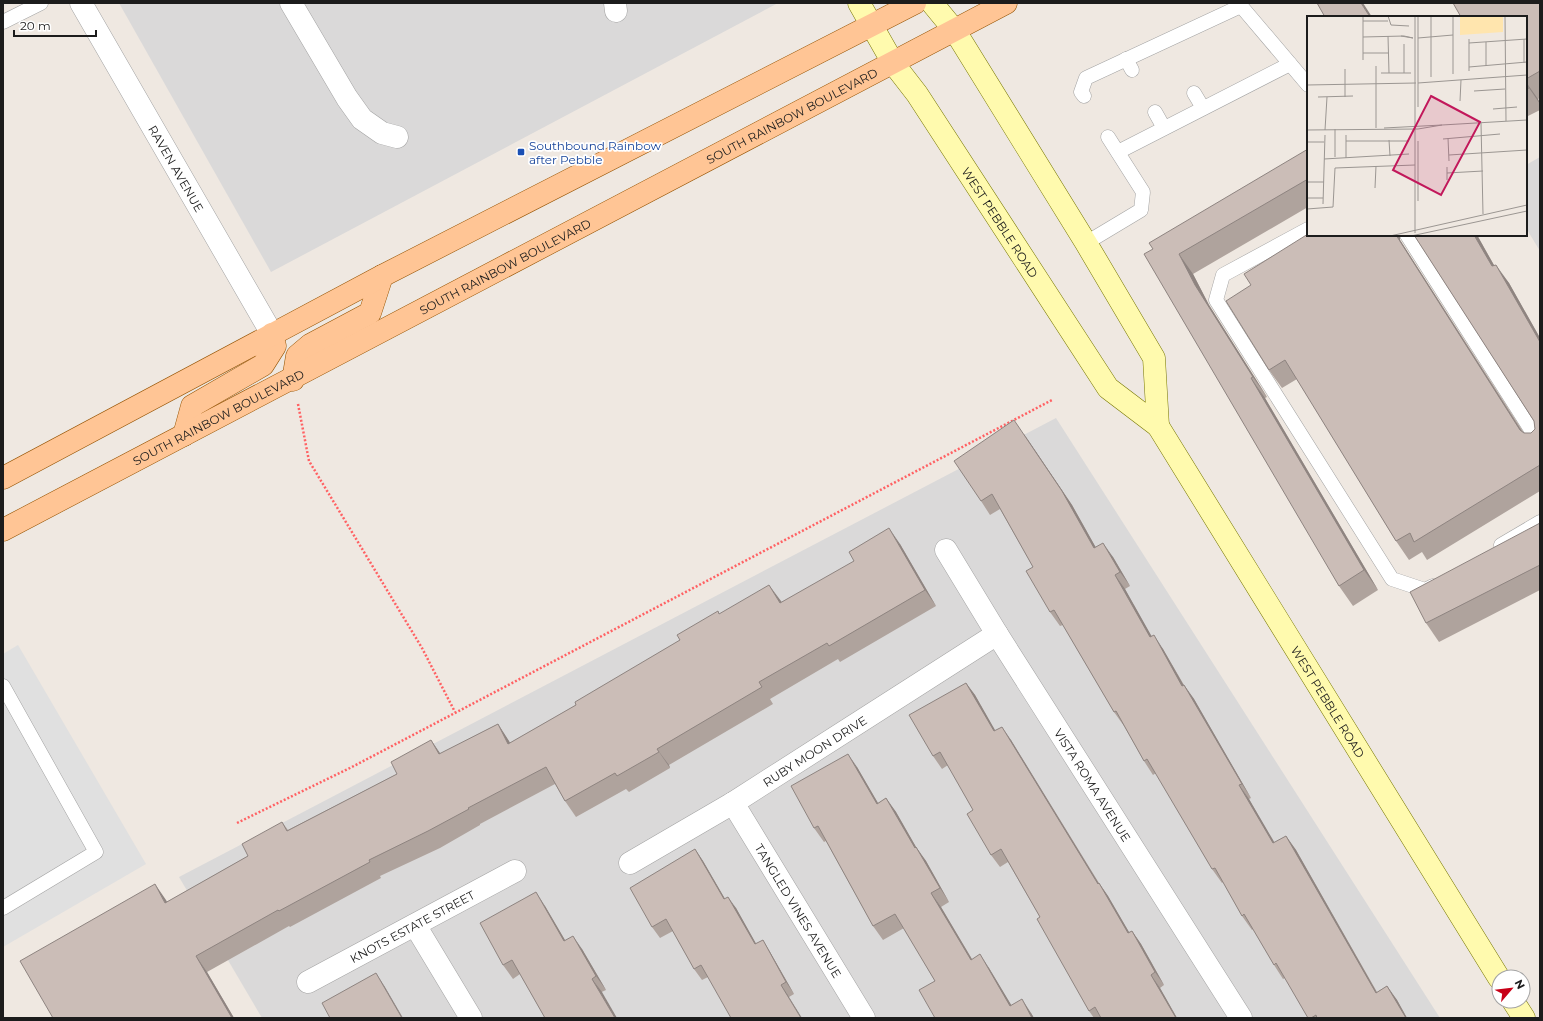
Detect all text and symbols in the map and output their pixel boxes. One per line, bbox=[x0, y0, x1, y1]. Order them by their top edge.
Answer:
scale bar bbox=[14, 12, 96, 38]
inset map bbox=[1307, 16, 1527, 236]
text: 20 m bbox=[20, 18, 51, 33]
street label: SOUTH RAINBOW BOULEVARD bbox=[703, 64, 880, 167]
street label: RAVEN AVENUE bbox=[146, 122, 207, 215]
place label: Southbound Rainbow after Pebble bbox=[529, 138, 662, 167]
marker: Southbound Rainbow after Pebble bbox=[516, 147, 526, 157]
street label: WEST PEBBLE ROAD bbox=[959, 164, 1042, 280]
street label: SOUTH RAINBOW BOULEVARD bbox=[417, 215, 593, 317]
street label: SOUTH RAINBOW BOULEVARD bbox=[130, 366, 306, 468]
street label: WEST PEBBLE ROAD bbox=[1288, 643, 1368, 760]
street label: RUBY MOON DRIVE bbox=[760, 712, 869, 790]
street label: VISTA ROMA AVENUE bbox=[1051, 726, 1134, 844]
street label: TANGLED VINES AVENUE bbox=[752, 841, 845, 980]
street label: KNOTS ESTATE STREET bbox=[347, 887, 477, 966]
north arrow bbox=[1491, 969, 1531, 1009]
text: N bbox=[1512, 977, 1528, 992]

